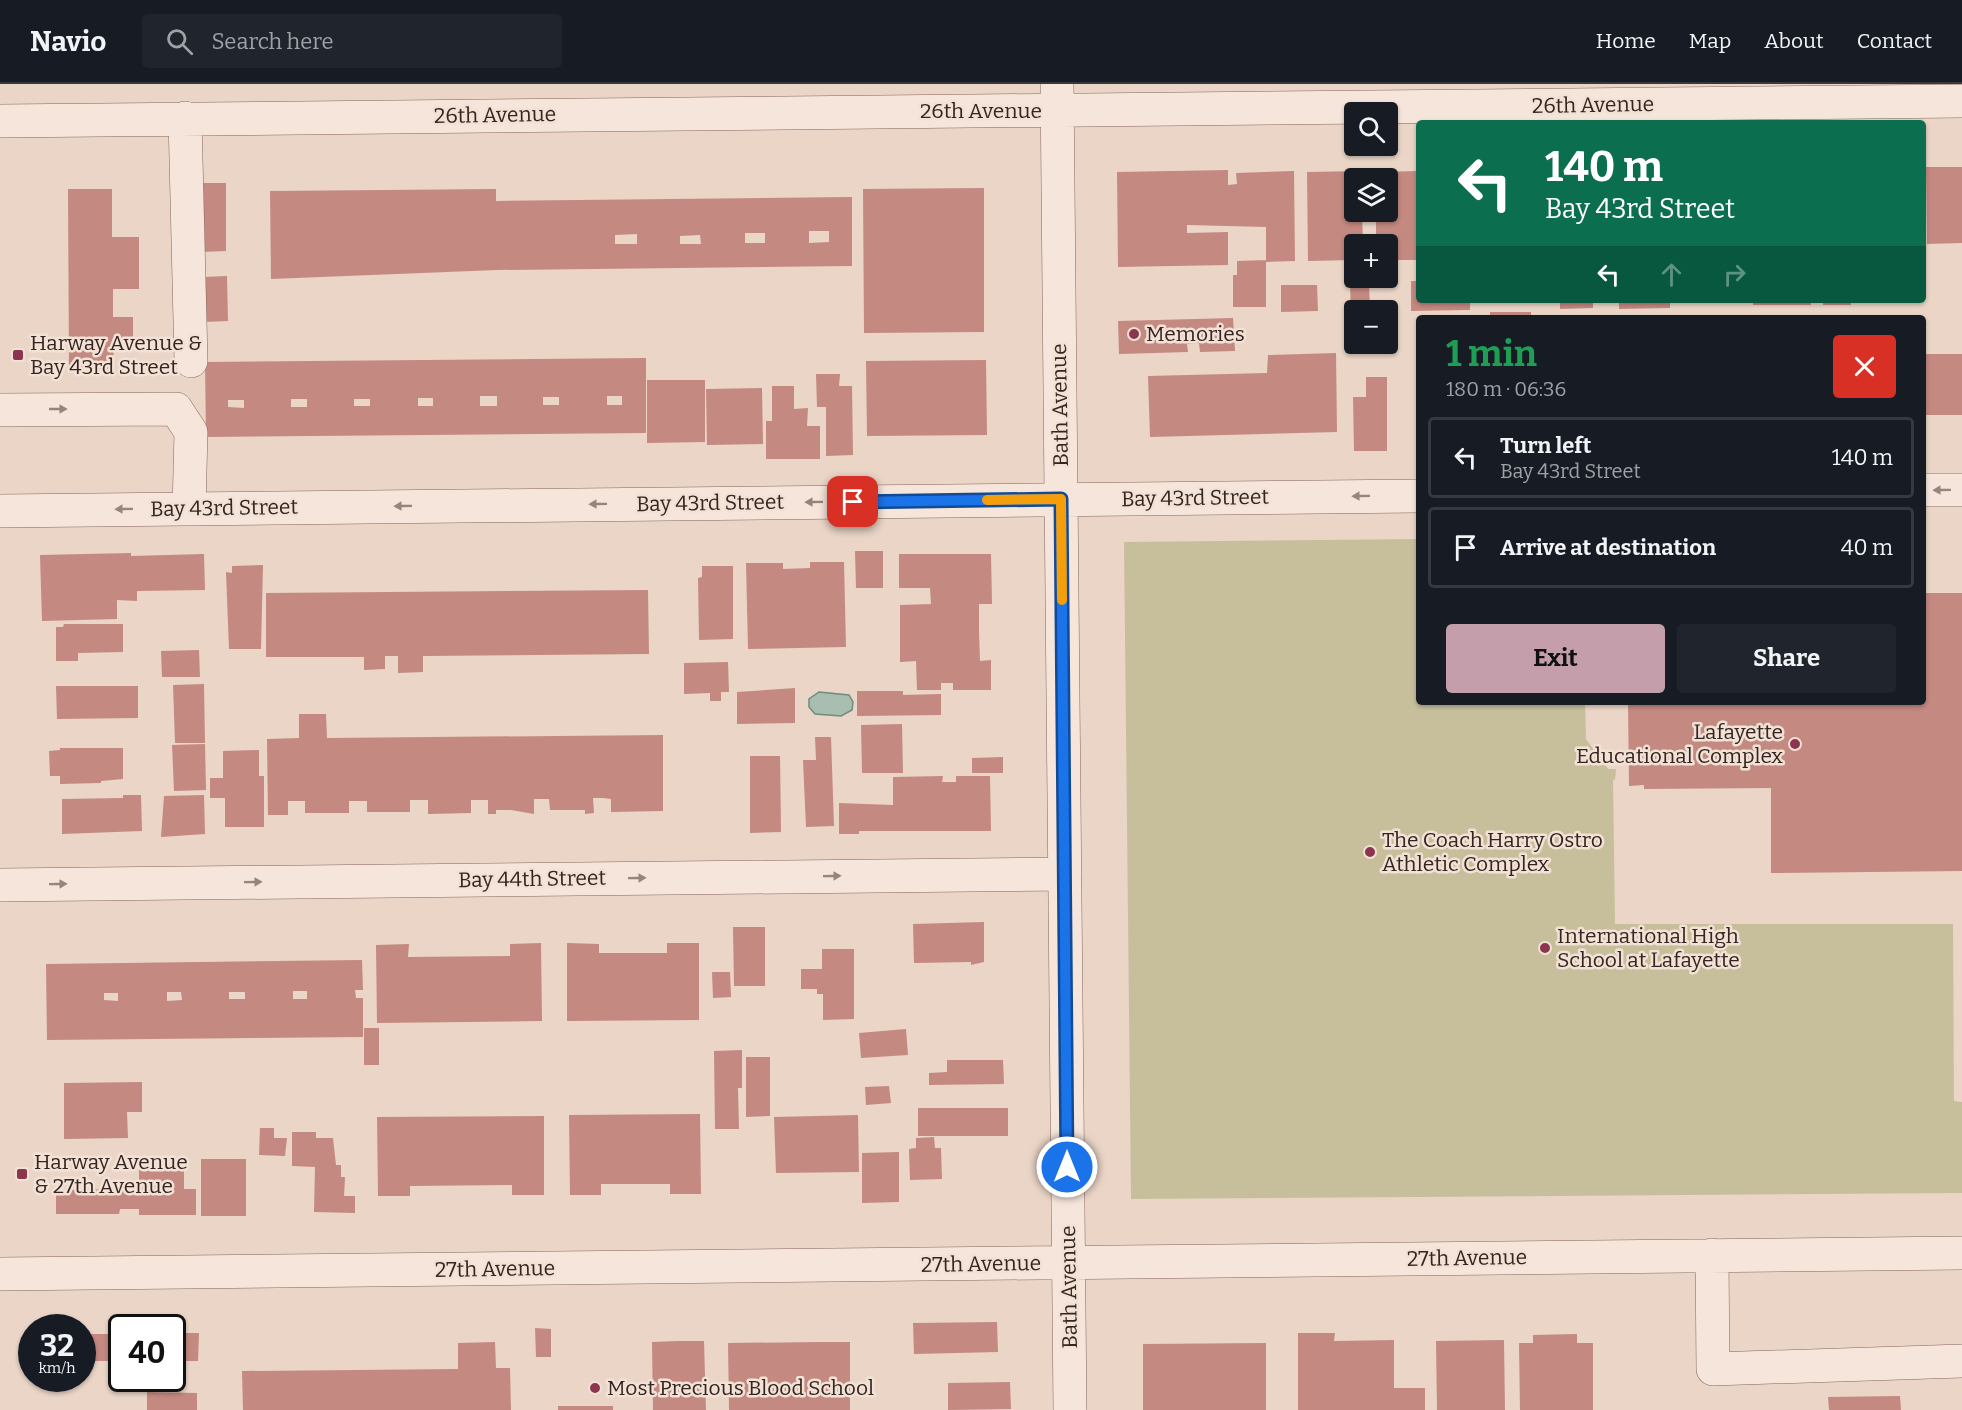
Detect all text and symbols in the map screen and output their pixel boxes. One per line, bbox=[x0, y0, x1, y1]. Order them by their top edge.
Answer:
search box bbox=[142, 14, 562, 68]
text: Navio bbox=[30, 25, 106, 58]
icon: search bbox=[163, 25, 196, 58]
text: Search here bbox=[211, 28, 334, 55]
text: Home bbox=[1596, 28, 1656, 54]
text: Map bbox=[1689, 28, 1731, 54]
text: About bbox=[1764, 28, 1824, 54]
text: Contact bbox=[1857, 28, 1932, 54]
street label: 26th Avenue bbox=[1532, 91, 1654, 119]
street label: 26th Avenue bbox=[920, 98, 1042, 124]
street label: 26th Avenue bbox=[434, 101, 556, 129]
map controls bbox=[1344, 102, 1398, 354]
button: search bbox=[1344, 102, 1398, 156]
text: 140 m bbox=[1545, 142, 1663, 192]
icon: left bbox=[1446, 144, 1524, 222]
button: layers bbox=[1344, 168, 1398, 222]
text: Bay 43rd Street bbox=[1545, 193, 1735, 225]
button: + bbox=[1344, 234, 1398, 288]
icon: left bbox=[1592, 258, 1625, 291]
icon: ahead bbox=[1655, 258, 1688, 291]
icon: right bbox=[1718, 258, 1751, 291]
button: − bbox=[1344, 300, 1398, 354]
place label: Memories bbox=[1146, 321, 1245, 347]
marker: Memories bbox=[1127, 327, 1141, 341]
place label: Harway Avenue & Bay 43rd Street bbox=[30, 330, 202, 380]
text: 1 min bbox=[1446, 332, 1537, 376]
button: close bbox=[1833, 335, 1896, 398]
street label: Bath Avenue bbox=[1046, 343, 1074, 467]
marker: Harway Avenue & Bay 43rd Street bbox=[11, 348, 25, 362]
text: 180 m · 06:36 bbox=[1446, 377, 1566, 401]
one-way arrow bbox=[49, 404, 68, 414]
text: Turn left bbox=[1500, 432, 1592, 459]
icon: left bbox=[1449, 441, 1482, 474]
text: 140 m bbox=[1832, 444, 1893, 471]
text: Bay 43rd Street bbox=[1500, 459, 1641, 483]
pin bbox=[827, 476, 878, 527]
street label: Bay 43rd Street bbox=[1121, 484, 1269, 512]
icon: arrive bbox=[836, 485, 869, 518]
one-way arrow bbox=[1933, 485, 1952, 495]
street label: Bay 43rd Street bbox=[636, 489, 784, 517]
one-way arrow bbox=[1351, 491, 1370, 501]
street label: Bay 43rd Street bbox=[150, 494, 298, 522]
one-way arrow bbox=[804, 497, 823, 507]
one-way arrow bbox=[588, 499, 607, 509]
one-way arrow bbox=[393, 501, 412, 511]
one-way arrow bbox=[114, 504, 133, 514]
icon: arrive bbox=[1449, 531, 1482, 564]
text: Arrive at destination bbox=[1500, 534, 1716, 561]
text: 40 m bbox=[1841, 534, 1893, 561]
button: Exit bbox=[1446, 624, 1665, 693]
button: Share bbox=[1677, 624, 1896, 693]
place label: Lafayette Educational Complex bbox=[1576, 719, 1783, 769]
marker: Lafayette Educational Complex bbox=[1788, 737, 1802, 751]
place label: The Coach Harry Ostro Athletic Complex bbox=[1382, 827, 1603, 877]
marker: The Coach Harry Ostro Athletic Complex bbox=[1363, 845, 1377, 859]
street label: Bay 44th Street bbox=[458, 865, 607, 893]
one-way arrow bbox=[823, 871, 842, 881]
one-way arrow bbox=[628, 873, 647, 883]
one-way arrow bbox=[244, 877, 263, 887]
one-way arrow bbox=[49, 879, 68, 889]
place label: International High School at Lafayette bbox=[1557, 923, 1740, 973]
marker: International High School at Lafayette bbox=[1538, 941, 1552, 955]
position arrow bbox=[1035, 1135, 1099, 1199]
place label: Harway Avenue & 27th Avenue bbox=[34, 1149, 188, 1199]
marker: Harway Avenue & 27th Avenue bbox=[15, 1167, 29, 1181]
street label: Bath Avenue bbox=[1055, 1225, 1083, 1349]
street label: 27th Avenue bbox=[1407, 1244, 1527, 1272]
street label: 27th Avenue bbox=[921, 1250, 1041, 1278]
street label: 27th Avenue bbox=[435, 1255, 555, 1283]
speed limit sign: 40 bbox=[108, 1314, 186, 1392]
text: 32 bbox=[40, 1328, 74, 1364]
text: km/h bbox=[38, 1359, 76, 1377]
place label: Most Precious Blood School bbox=[607, 1375, 874, 1401]
marker: Most Precious Blood School bbox=[588, 1381, 602, 1395]

